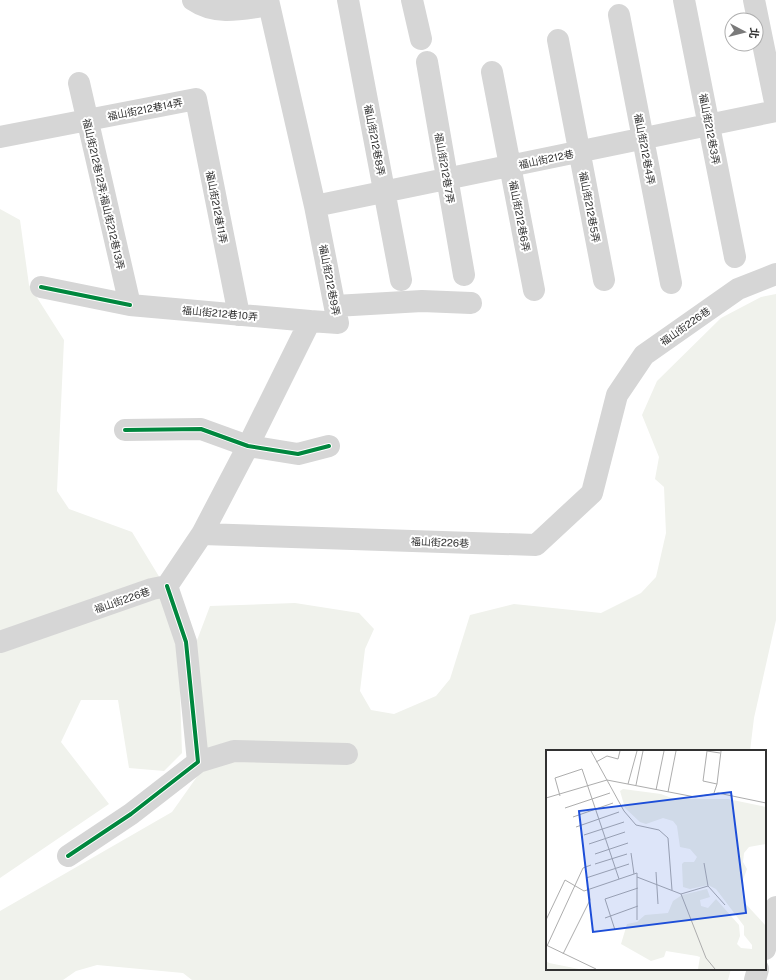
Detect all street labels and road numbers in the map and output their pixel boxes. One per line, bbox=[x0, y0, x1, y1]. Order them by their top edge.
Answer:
street label: 福山街212巷3弄 bbox=[697, 92, 723, 166]
street label: 福山街212巷14弄 bbox=[106, 96, 184, 122]
street label: 福山街212巷8弄 bbox=[362, 103, 388, 177]
street label: 福山街212巷4弄 bbox=[632, 112, 658, 186]
street label: 福山街212巷12弄;福山街212巷13弄 bbox=[81, 117, 127, 271]
street label: 福山街212巷7弄 bbox=[433, 132, 457, 204]
street label: 福山街212巷 bbox=[517, 147, 575, 171]
street label: 福山街212巷11弄 bbox=[204, 169, 230, 245]
street label: 福山街212巷5弄 bbox=[577, 170, 603, 244]
street label: 福山街212巷6弄 bbox=[507, 179, 533, 253]
street label: 福山街212巷9弄 bbox=[317, 243, 343, 317]
street label: 福山街212巷10弄 bbox=[182, 304, 258, 322]
street label: 福山街226巷 bbox=[658, 304, 712, 348]
street label: 福山街226巷 bbox=[411, 535, 469, 549]
street label: 福山街226巷 bbox=[93, 585, 151, 615]

